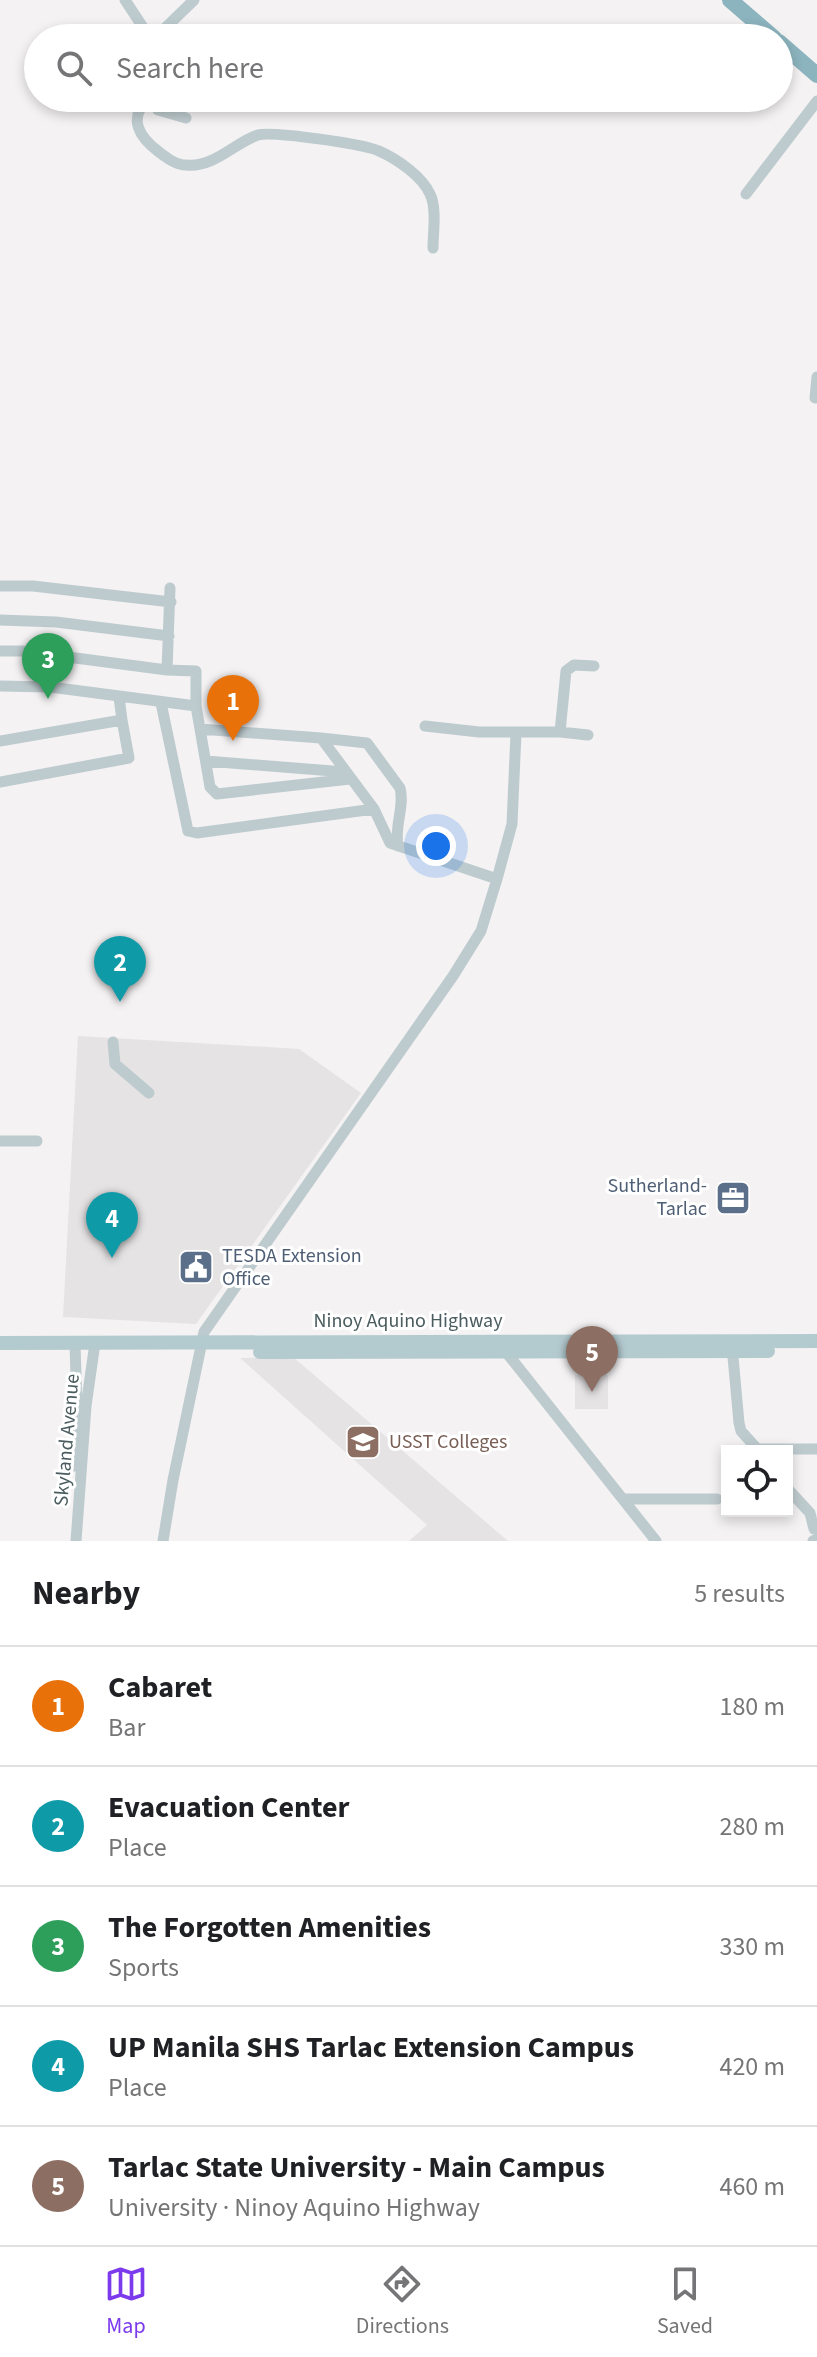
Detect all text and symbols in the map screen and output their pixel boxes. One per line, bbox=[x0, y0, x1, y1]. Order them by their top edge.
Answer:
search box bbox=[24, 24, 793, 112]
icon: search bbox=[52, 46, 96, 90]
text: Search here bbox=[116, 47, 264, 90]
pin: 3 bbox=[22, 633, 74, 699]
pin: 1 bbox=[207, 675, 259, 741]
your location bbox=[416, 826, 456, 866]
pin: 2 bbox=[94, 936, 146, 1002]
place label: Sutherland- Tarlac bbox=[608, 1172, 707, 1223]
office icon: Sutherland- Tarlac bbox=[714, 1179, 752, 1217]
pin: 4 bbox=[86, 1192, 138, 1258]
place label: TESDA Extension Office bbox=[222, 1242, 362, 1293]
public building icon: TESDA Extension Office bbox=[177, 1248, 215, 1286]
street label: Ninoy Aquino Highway bbox=[314, 1307, 503, 1335]
pin: 5 bbox=[566, 1326, 618, 1392]
street label: Skyland Avenue bbox=[47, 1373, 87, 1507]
school or university icon: USST Colleges bbox=[344, 1423, 382, 1461]
place label: USST Colleges bbox=[389, 1428, 507, 1456]
map controls bbox=[721, 1445, 793, 1517]
button: locate bbox=[721, 1445, 793, 1517]
text: Nearby bbox=[32, 1569, 140, 1618]
text: 5 results bbox=[694, 1575, 785, 1612]
text: Cabaret bbox=[108, 1666, 212, 1709]
text: 1 bbox=[51, 1688, 65, 1725]
text: 180 m bbox=[719, 1688, 785, 1725]
text: Bar bbox=[108, 1709, 145, 1746]
text: Evacuation Center bbox=[108, 1786, 350, 1829]
text: 2 bbox=[51, 1808, 65, 1845]
text: 280 m bbox=[719, 1808, 785, 1845]
text: Place bbox=[108, 1829, 167, 1866]
text: The Forgotten Amenities bbox=[108, 1906, 431, 1949]
text: 3 bbox=[51, 1928, 65, 1965]
text: 330 m bbox=[719, 1928, 785, 1965]
text: Sports bbox=[108, 1949, 179, 1986]
text: UP Manila SHS Tarlac Extension Campus bbox=[108, 2026, 634, 2069]
text: 4 bbox=[51, 2048, 65, 2085]
text: 420 m bbox=[719, 2048, 785, 2085]
text: Place bbox=[108, 2069, 167, 2106]
text: Tarlac State University - Main Campus bbox=[108, 2146, 605, 2189]
text: 5 bbox=[51, 2168, 65, 2205]
text: 460 m bbox=[719, 2168, 785, 2205]
text: University · Ninoy Aquino Highway bbox=[108, 2189, 480, 2226]
tab: Map bbox=[104, 2262, 148, 2342]
tab: Directions bbox=[356, 2262, 449, 2342]
tab: Saved bbox=[657, 2262, 713, 2342]

